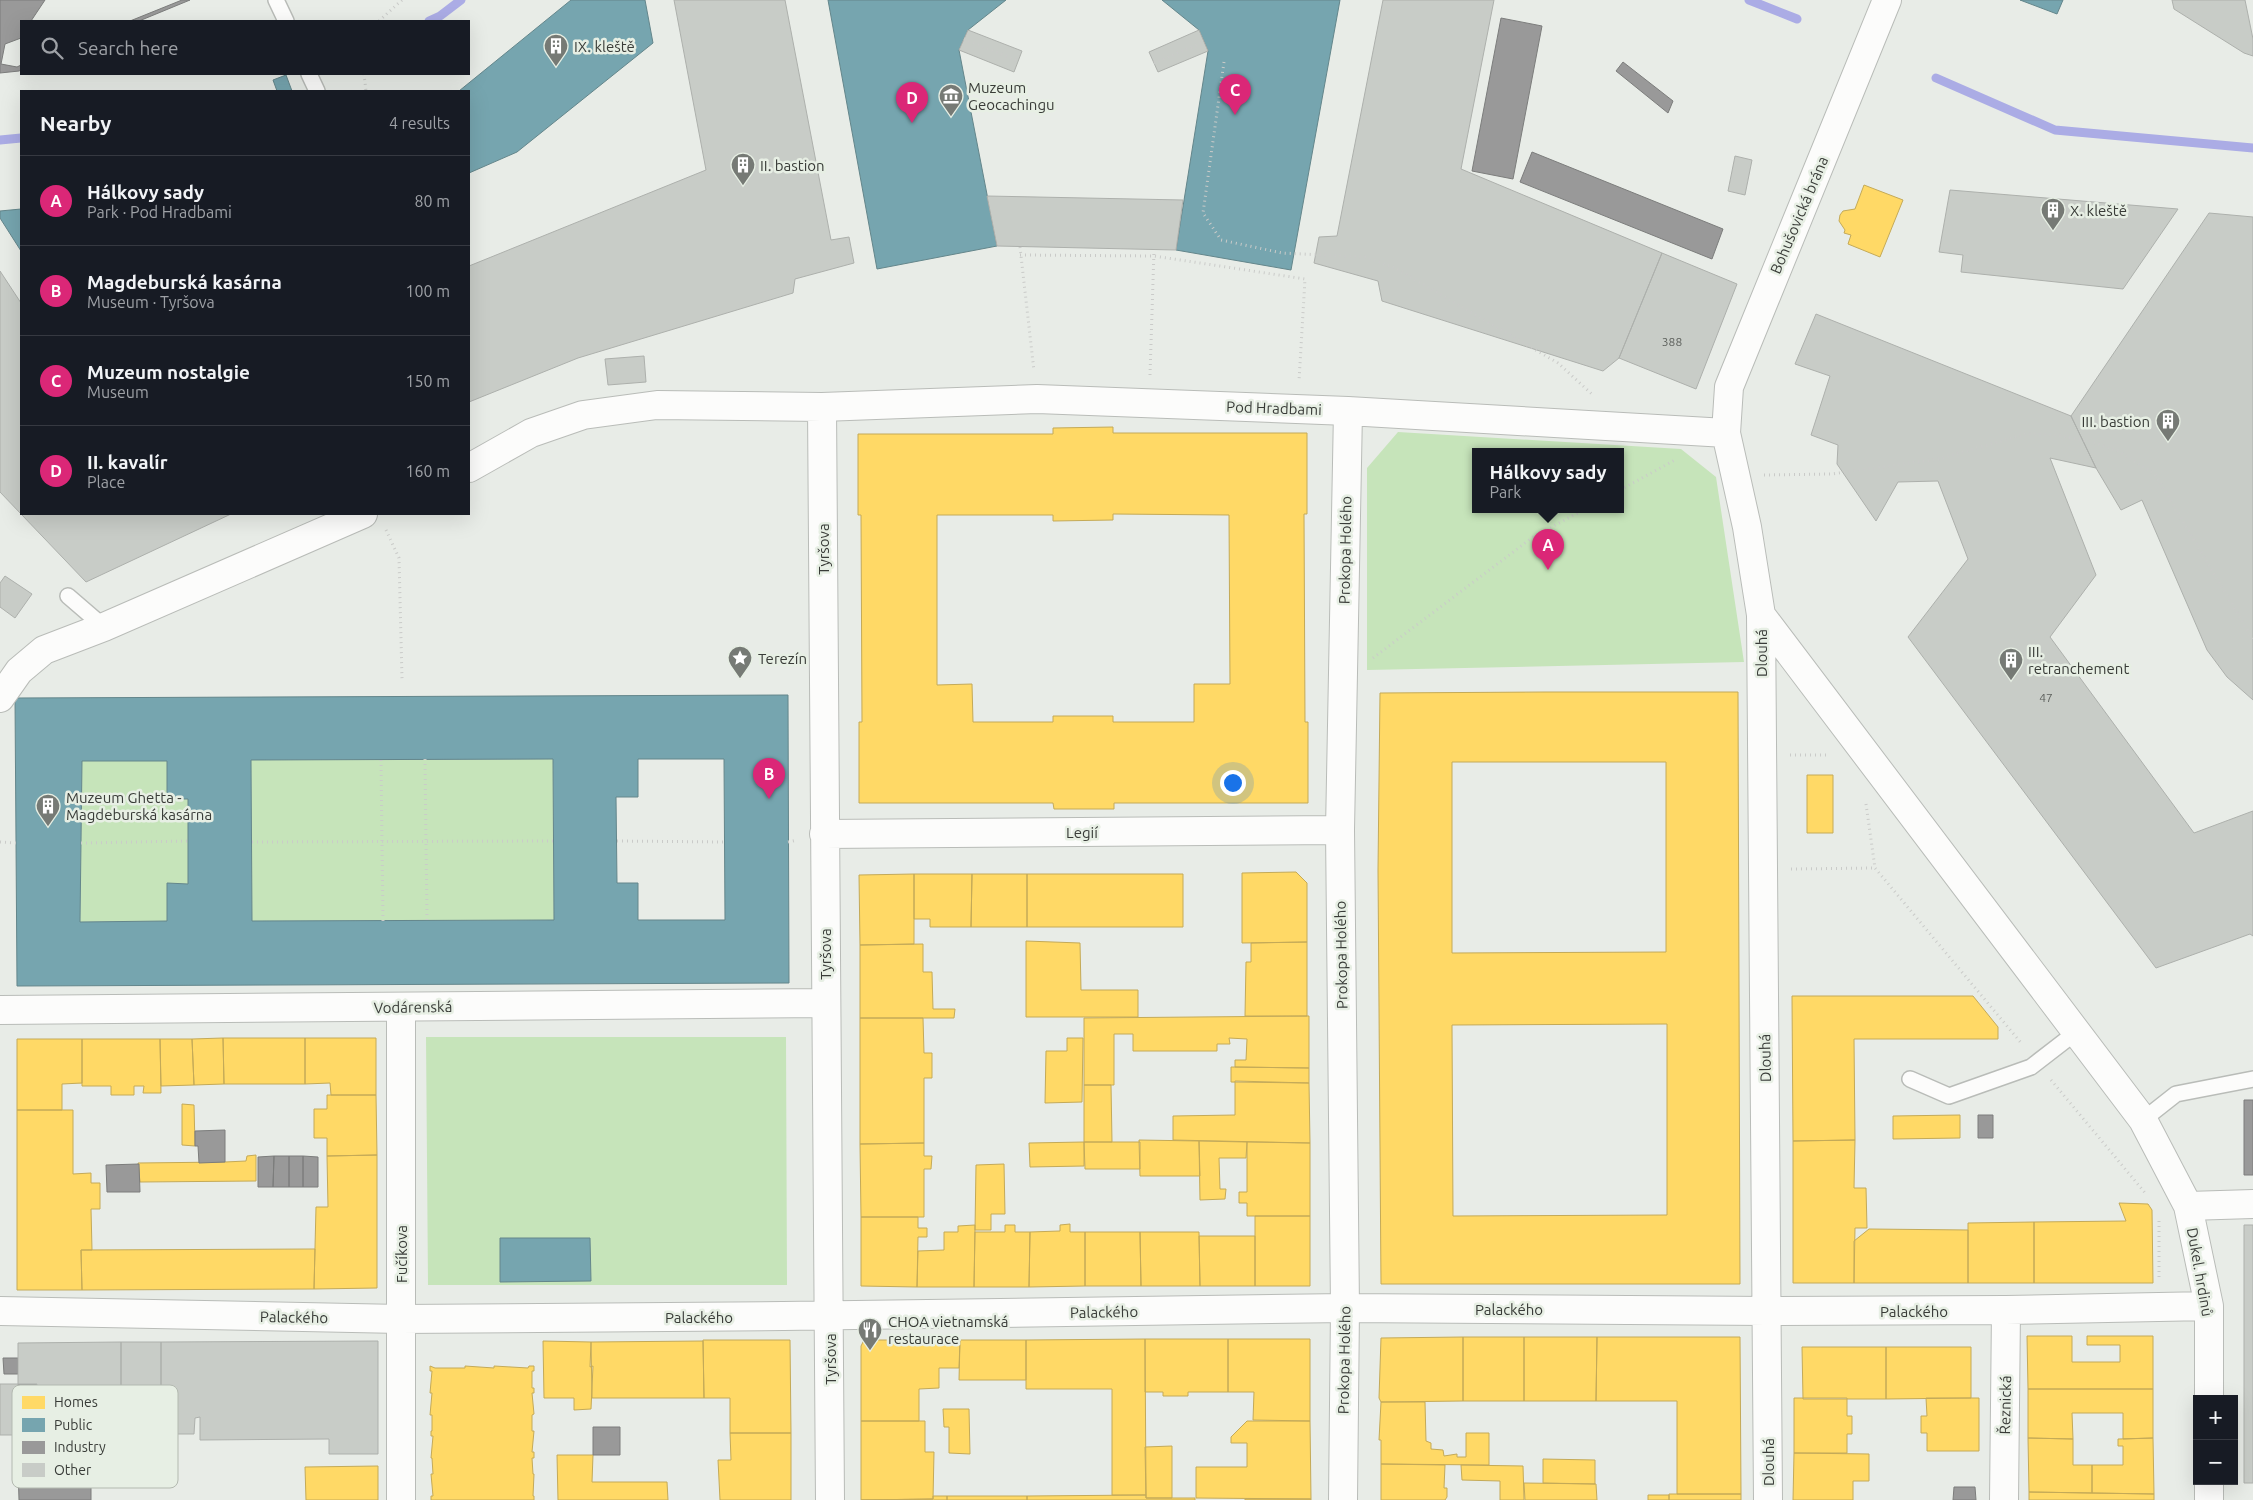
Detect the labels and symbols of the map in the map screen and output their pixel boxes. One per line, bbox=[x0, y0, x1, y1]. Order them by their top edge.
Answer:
building icon: IX. kleště bbox=[543, 33, 569, 67]
place label: IX. kleště bbox=[574, 38, 635, 55]
pin: C bbox=[1219, 74, 1251, 115]
place label: Muzeum Geocachingu bbox=[968, 79, 1055, 113]
pin: D bbox=[896, 82, 928, 123]
museum icon: Muzeum Geocachingu bbox=[938, 83, 964, 117]
building icon: II. bastion bbox=[730, 152, 756, 186]
street label: Bohušovická brána bbox=[1767, 154, 1831, 276]
place label: II. bastion bbox=[760, 157, 825, 174]
building icon: X. kleště bbox=[2040, 197, 2066, 231]
place label: X. kleště bbox=[2070, 202, 2127, 219]
house number: 388 bbox=[1662, 335, 1682, 348]
street label: Pod Hradbami bbox=[1226, 398, 1322, 418]
building icon: III. bastion bbox=[2155, 408, 2181, 442]
place label: III. bastion bbox=[2081, 413, 2150, 430]
street label: Prokopa Holého bbox=[1336, 496, 1354, 604]
street label: Tyršova bbox=[815, 523, 832, 575]
pin: A bbox=[1532, 529, 1564, 570]
street label: Dlouhá bbox=[1753, 629, 1770, 677]
place label: III. retranchement bbox=[2028, 643, 2129, 677]
place icon: Terezín bbox=[727, 645, 753, 679]
building icon: III. retranchement bbox=[1998, 647, 2024, 681]
place label: Terezín bbox=[758, 650, 807, 667]
house number: 47 bbox=[2039, 691, 2053, 704]
pin: B bbox=[753, 758, 785, 799]
your location bbox=[1220, 770, 1246, 796]
place label: Muzeum Ghetta - Magdeburská kasárna bbox=[66, 789, 212, 823]
building icon: Muzeum Ghetta - Magdeburská kasárna bbox=[35, 793, 61, 827]
street label: Legií bbox=[1066, 824, 1098, 841]
street label: Prokopa Holého bbox=[1332, 901, 1350, 1009]
street label: Tyršova bbox=[817, 928, 834, 980]
street label: Vodárenská bbox=[374, 998, 452, 1016]
street label: Dlouhá bbox=[1756, 1034, 1774, 1082]
street label: Fučíkova bbox=[393, 1225, 410, 1283]
street label: Dukel. hrdinů bbox=[2184, 1226, 2216, 1318]
street label: Palackého bbox=[1475, 1301, 1543, 1318]
street label: Palackého bbox=[1070, 1303, 1138, 1321]
street label: Palackého bbox=[1880, 1303, 1948, 1320]
street label: Prokopa Holého bbox=[1335, 1306, 1353, 1414]
street label: Palackého bbox=[260, 1308, 328, 1326]
street label: Palackého bbox=[665, 1309, 733, 1326]
place label: CHOA vietnamská restaurace bbox=[888, 1313, 1008, 1347]
restaurant icon: CHOA vietnamská restaurace bbox=[857, 1317, 883, 1351]
street label: Tyršova bbox=[822, 1333, 839, 1385]
street label: Řeznická bbox=[1996, 1375, 2014, 1435]
legend bbox=[12, 1385, 178, 1488]
text: Homes bbox=[54, 1394, 98, 1410]
text: Public bbox=[54, 1417, 93, 1433]
street label: Dlouhá bbox=[1760, 1438, 1777, 1486]
text: Industry bbox=[54, 1439, 106, 1455]
text: Other bbox=[54, 1462, 92, 1478]

